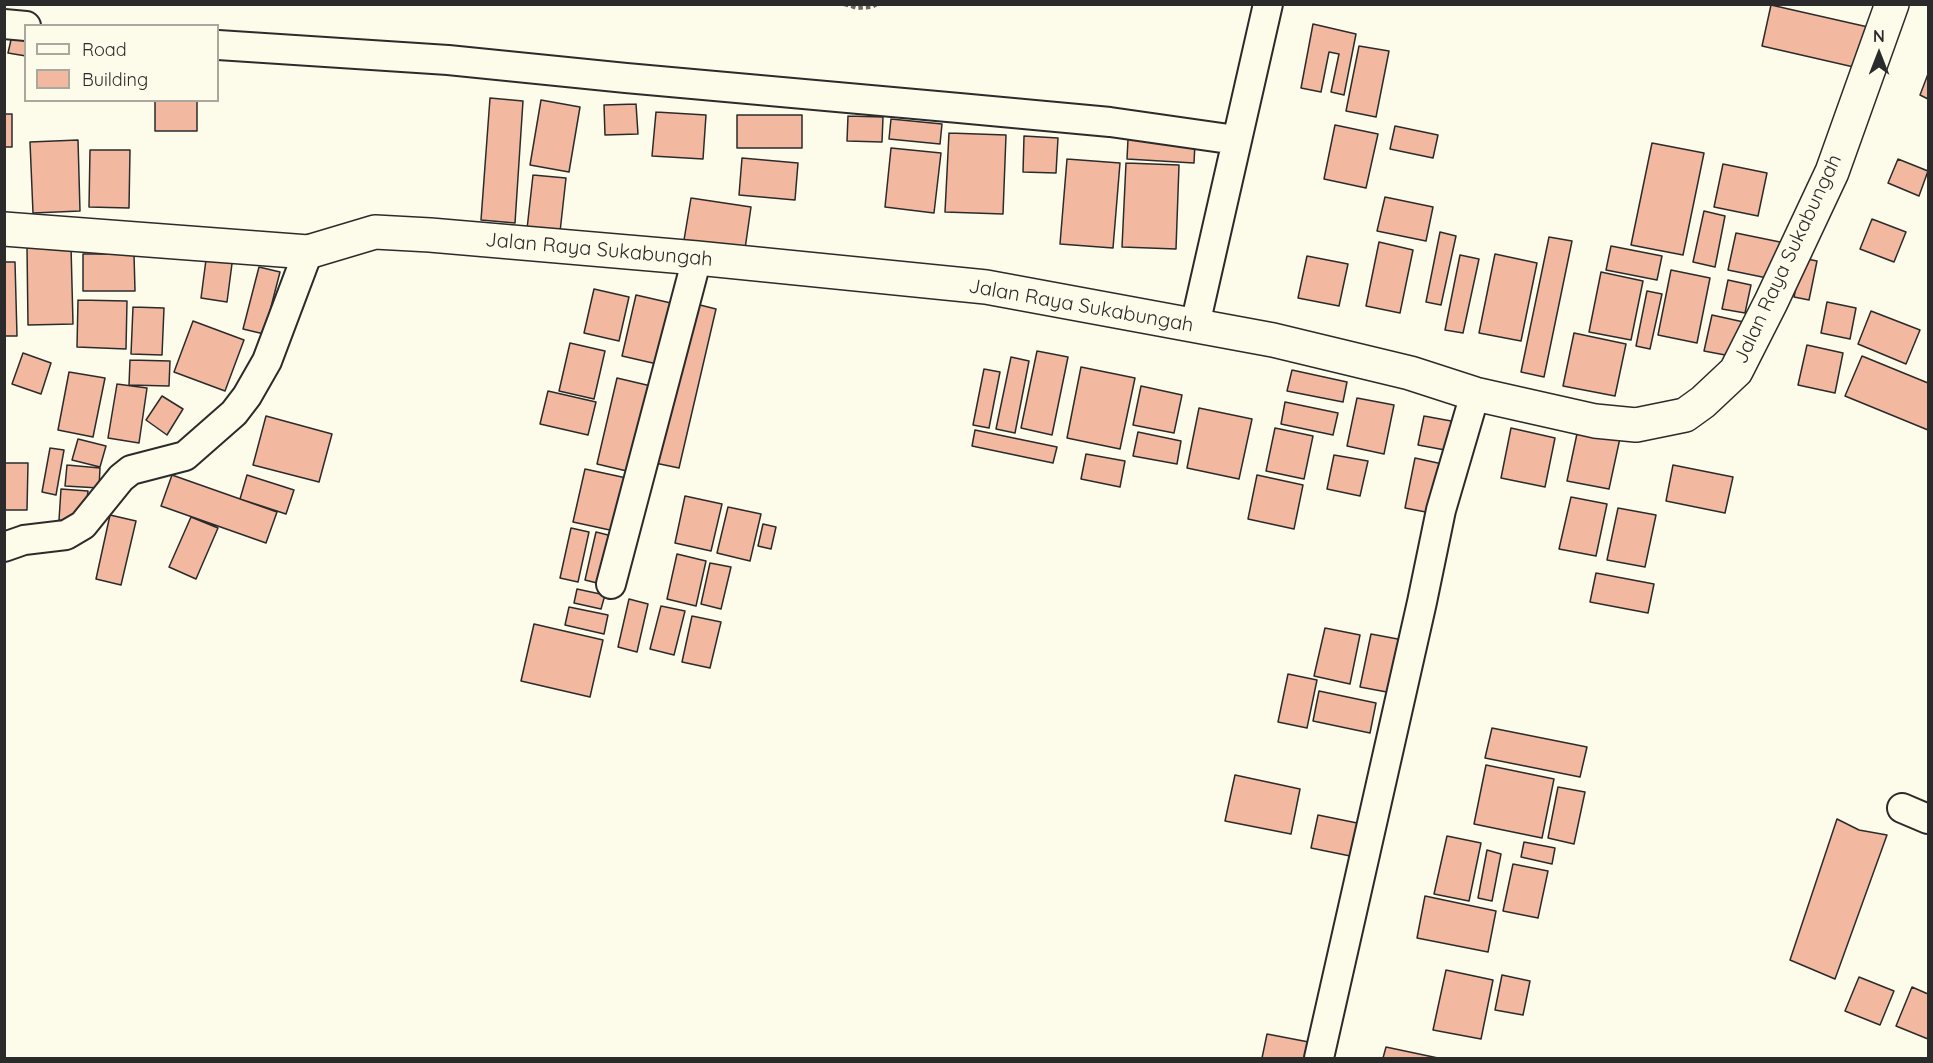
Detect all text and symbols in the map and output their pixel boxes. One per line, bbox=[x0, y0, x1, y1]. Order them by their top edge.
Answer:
legend bbox=[24, 24, 219, 102]
north arrow bbox=[1849, 24, 1909, 84]
text: N bbox=[1873, 26, 1885, 46]
text: Road bbox=[82, 38, 127, 61]
text: Building bbox=[82, 68, 148, 91]
street label: Jalan Raya Sukabungah bbox=[1729, 151, 1847, 367]
street label: Jalan Raya Sukabungah bbox=[484, 228, 714, 272]
street label: Jalan Raya Sukabungah bbox=[967, 274, 1195, 338]

